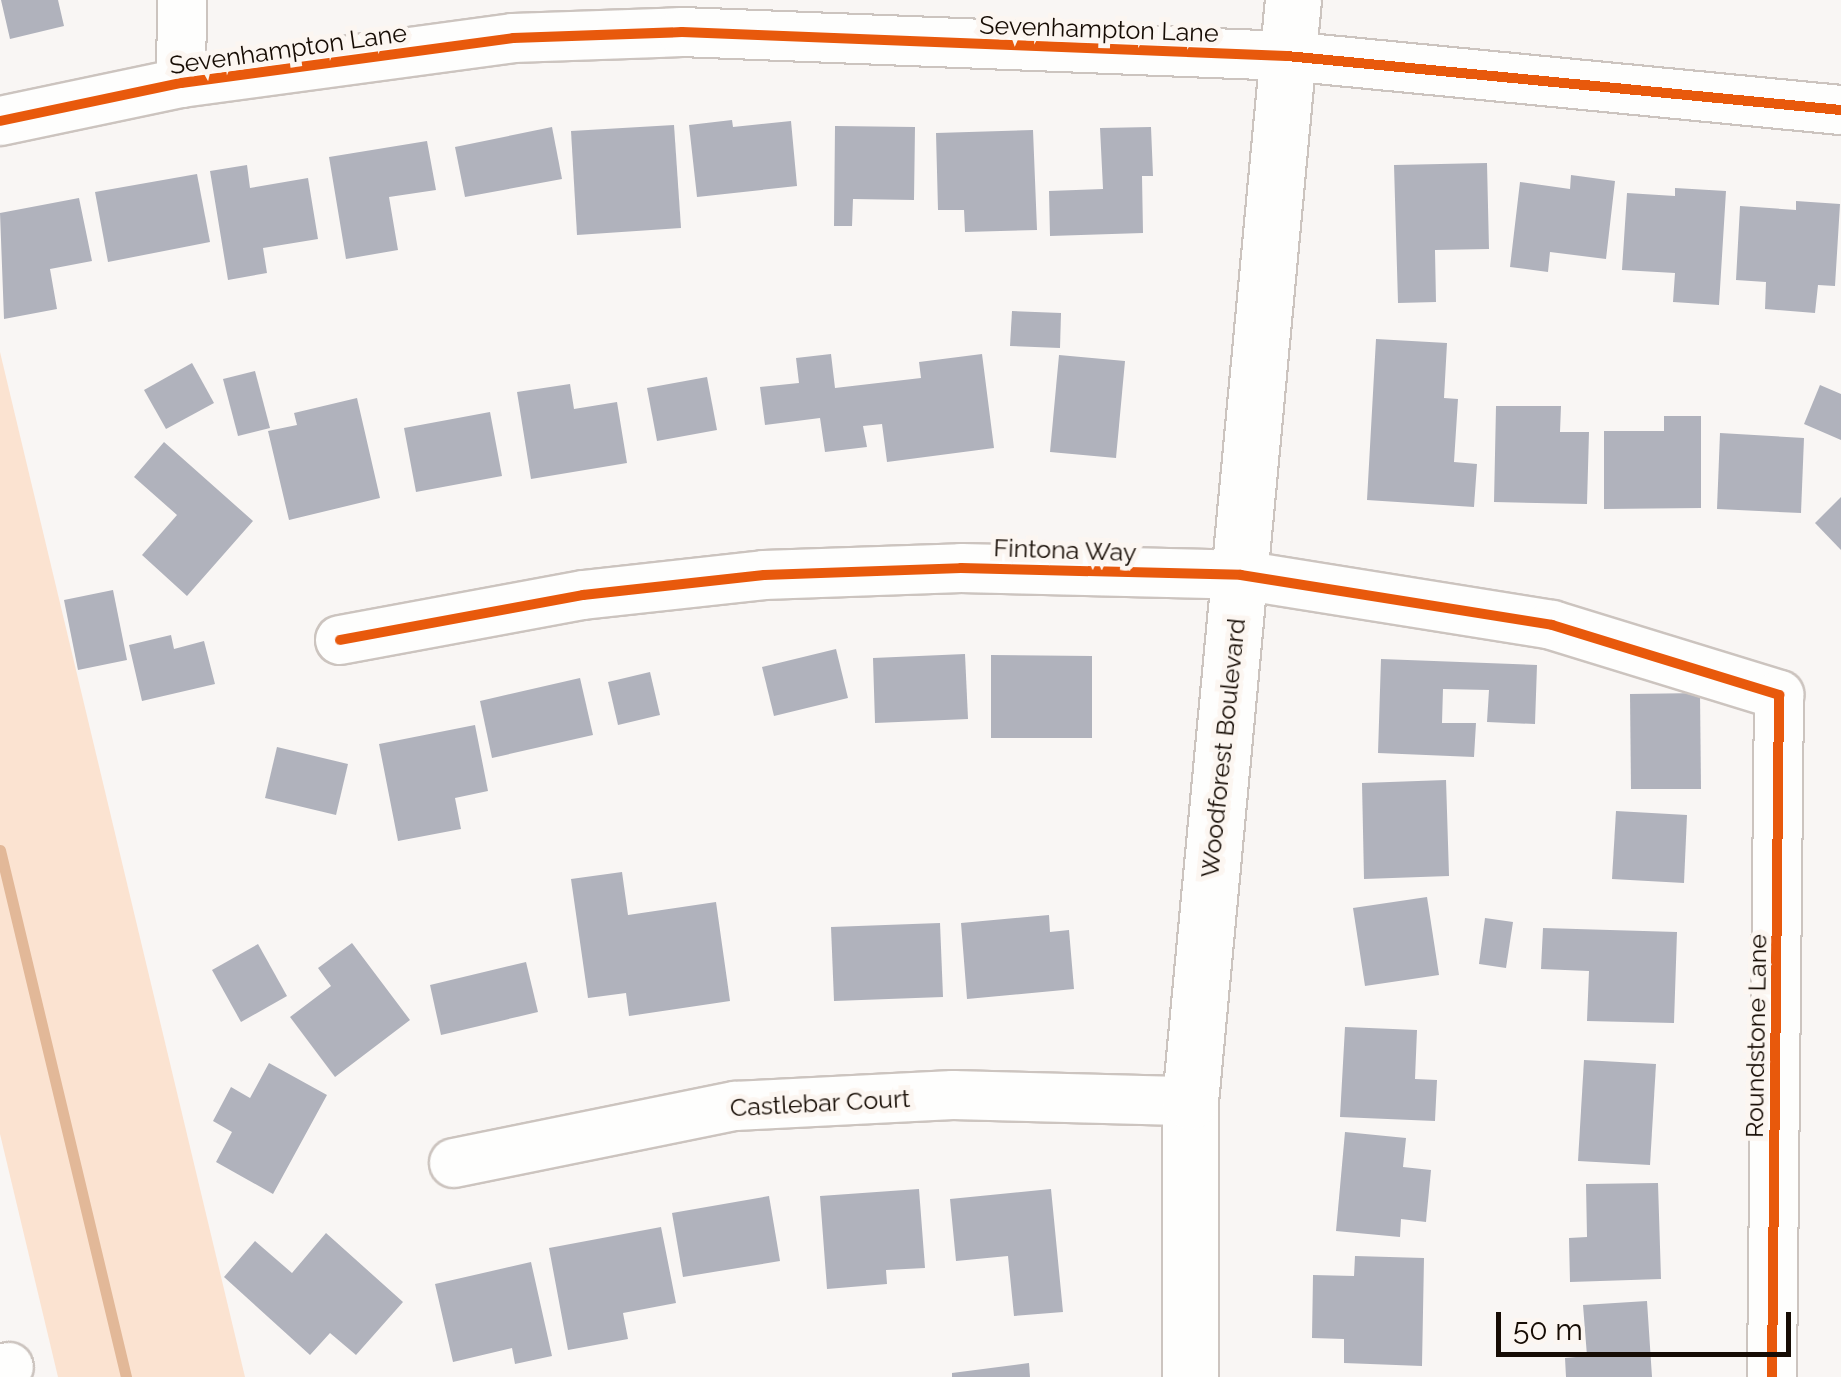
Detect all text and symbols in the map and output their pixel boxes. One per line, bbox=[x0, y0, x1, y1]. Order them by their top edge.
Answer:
street label: Sevenhampton Lane bbox=[979, 10, 1219, 48]
street label: Sevenhampton Lane bbox=[167, 17, 409, 81]
street label: Fintona Way bbox=[993, 532, 1137, 568]
street label: Woodforest Boulevard bbox=[1194, 617, 1252, 879]
street label: Roundstone Lane bbox=[1739, 934, 1773, 1138]
street label: Castlebar Court bbox=[729, 1083, 911, 1123]
scale bar bbox=[1501, 1292, 1796, 1354]
text: 50 m bbox=[1513, 1312, 1583, 1347]

